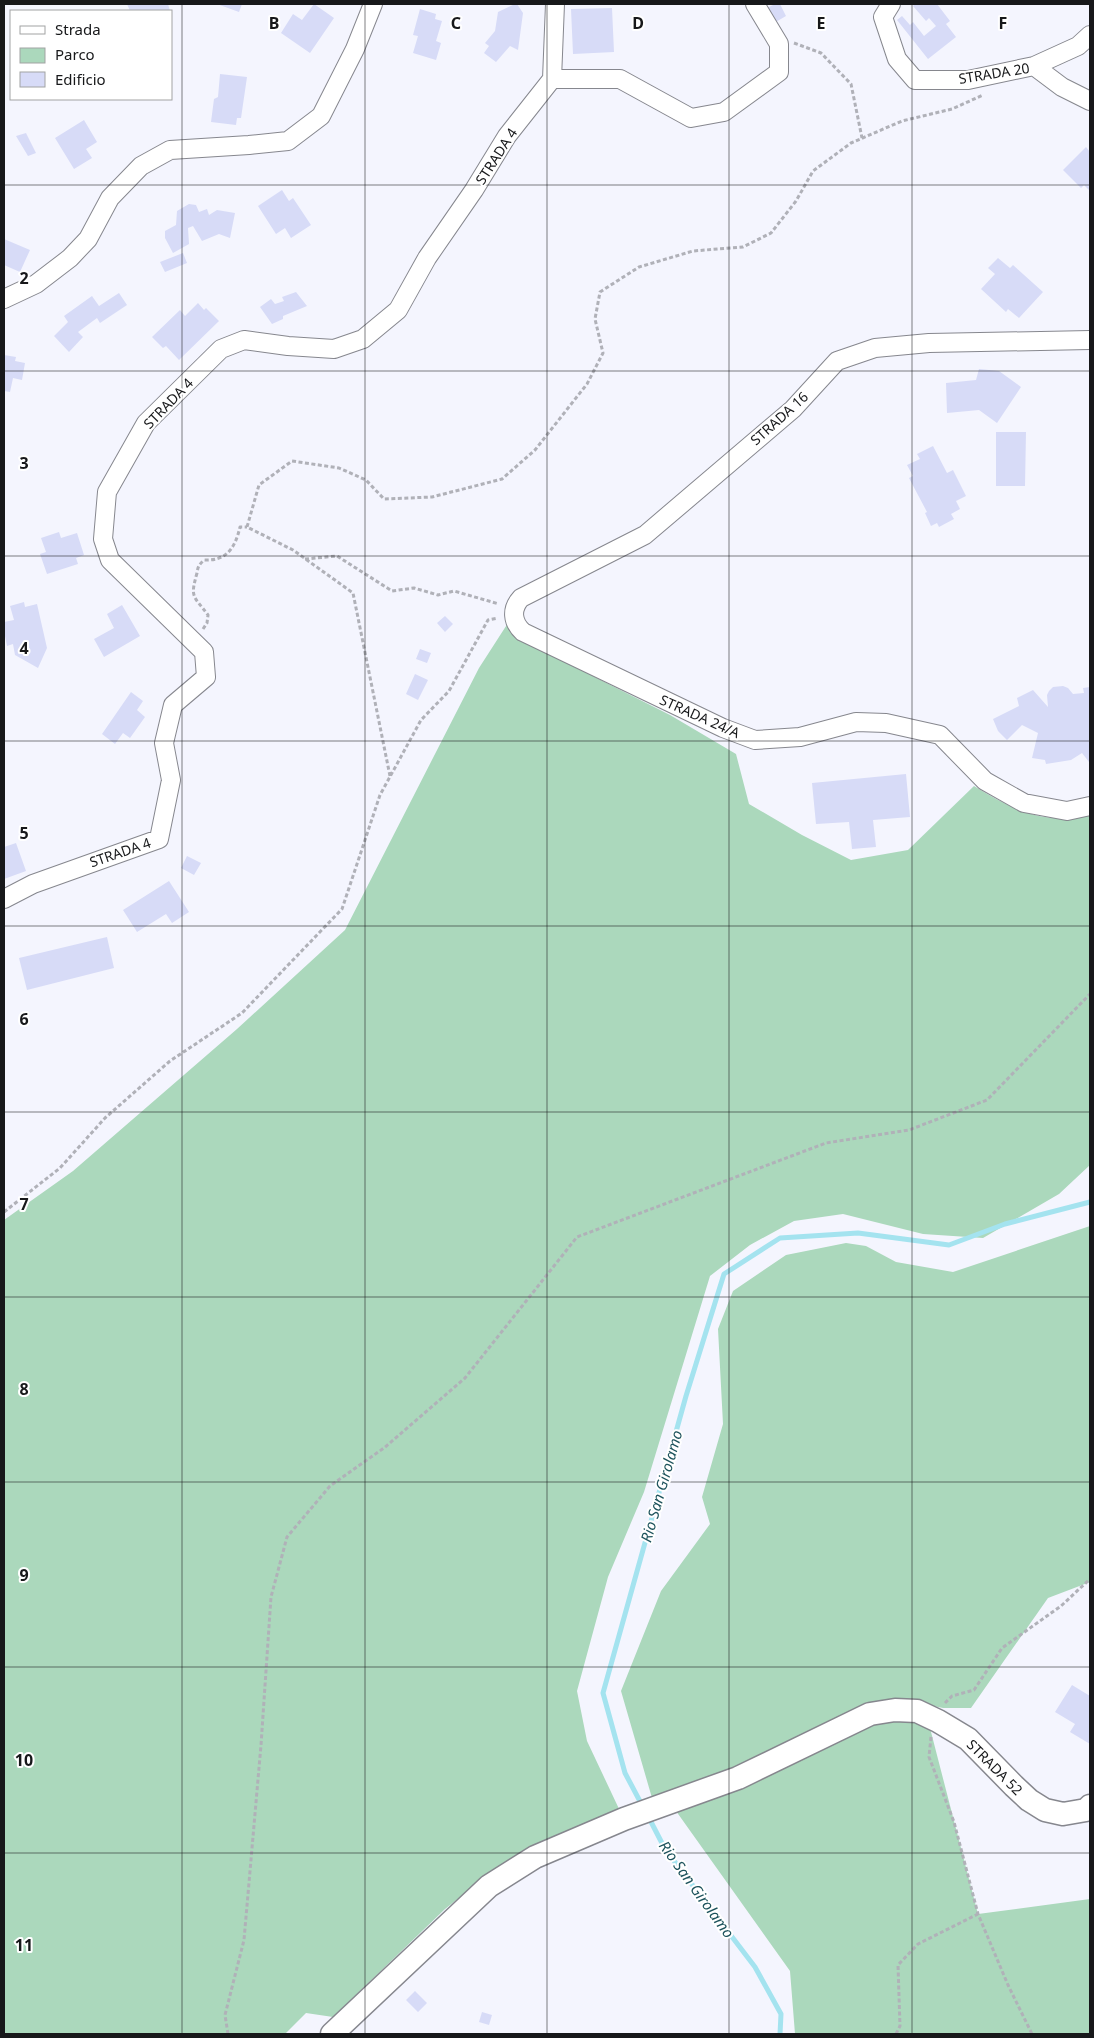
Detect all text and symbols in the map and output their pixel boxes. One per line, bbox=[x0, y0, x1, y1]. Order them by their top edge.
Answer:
legend bbox=[10, 10, 172, 100]
text: B bbox=[269, 12, 279, 34]
text: C bbox=[451, 12, 461, 34]
text: D bbox=[632, 12, 644, 34]
text: E bbox=[817, 12, 826, 34]
text: F bbox=[999, 12, 1007, 34]
text: Strada bbox=[55, 19, 101, 39]
text: Parco bbox=[55, 44, 95, 64]
street label: STRADA 20 bbox=[957, 58, 1031, 88]
text: Edificio bbox=[55, 69, 106, 89]
street label: STRADA 4 bbox=[471, 124, 521, 188]
text: 2 bbox=[19, 267, 29, 289]
street label: STRADA 4 bbox=[139, 373, 197, 433]
street label: STRADA 16 bbox=[746, 387, 812, 449]
text: 3 bbox=[19, 452, 29, 474]
text: 4 bbox=[19, 637, 29, 659]
street label: STRADA 24/A bbox=[657, 690, 743, 742]
text: 5 bbox=[19, 822, 29, 844]
street label: STRADA 4 bbox=[87, 833, 153, 871]
text: 6 bbox=[19, 1008, 29, 1030]
text: 7 bbox=[19, 1193, 29, 1215]
text: 8 bbox=[19, 1378, 29, 1400]
water label: Rio San Girolamo bbox=[635, 1428, 687, 1544]
text: 9 bbox=[19, 1564, 29, 1586]
street label: STRADA 52 bbox=[963, 1735, 1027, 1799]
text: 10 bbox=[15, 1749, 33, 1771]
water label: Rio San Girolamo bbox=[655, 1836, 739, 1942]
text: 11 bbox=[15, 1934, 33, 1956]

